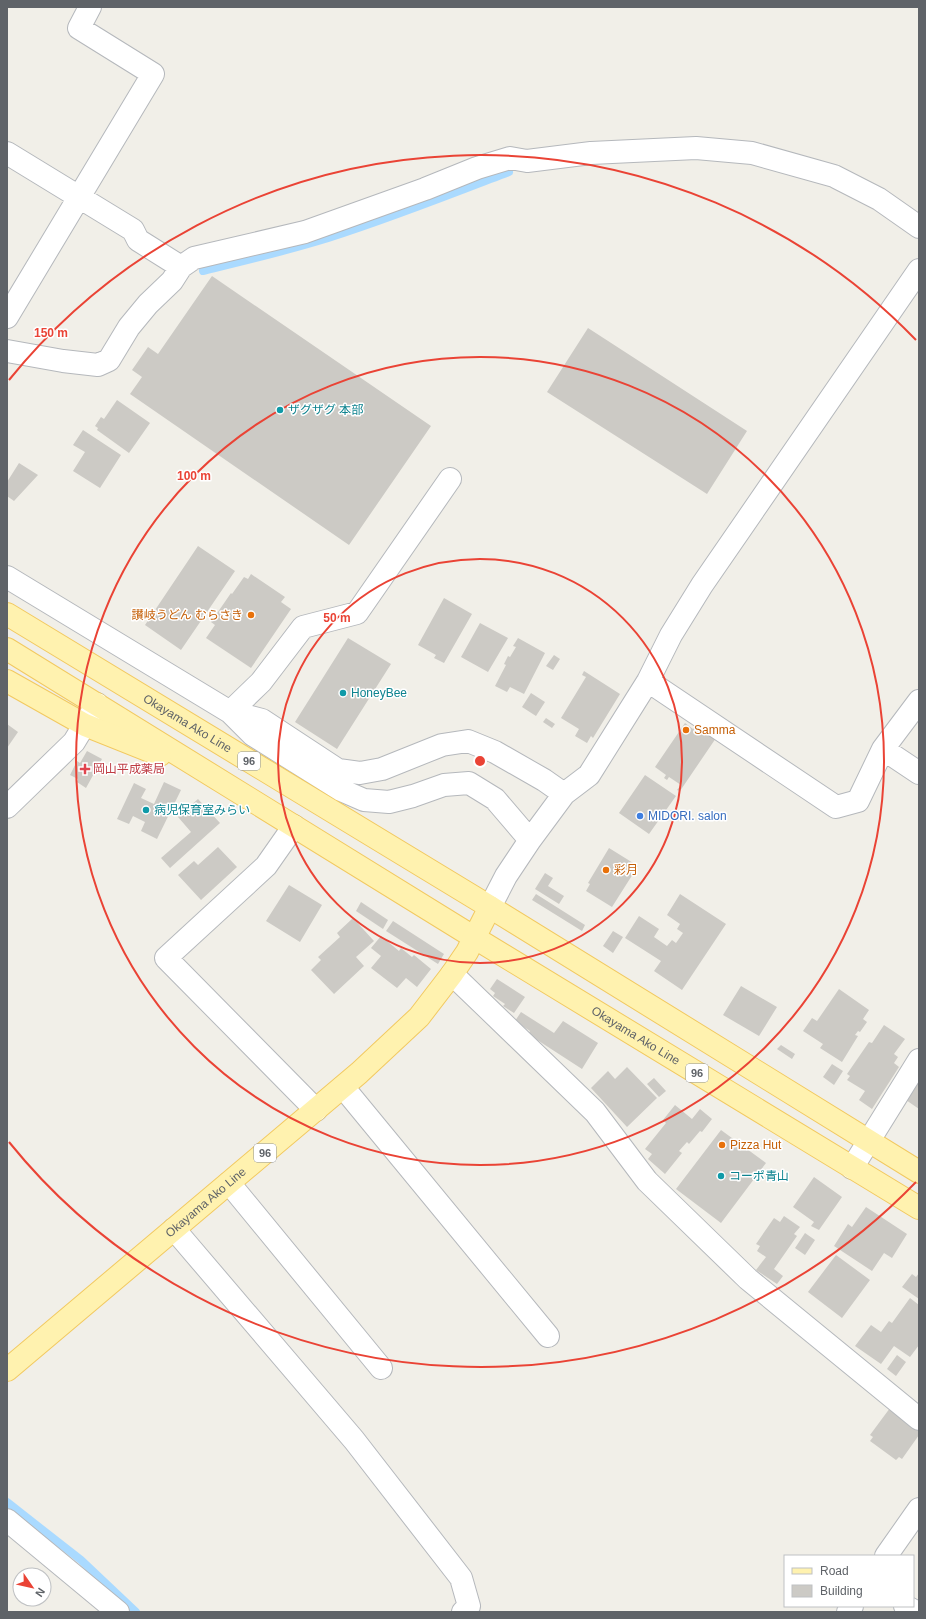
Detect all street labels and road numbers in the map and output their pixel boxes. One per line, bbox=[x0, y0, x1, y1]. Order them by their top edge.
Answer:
street label: Okayama Ako Line bbox=[141, 691, 234, 756]
road number: 96 bbox=[238, 752, 260, 770]
street label: Okayama Ako Line bbox=[589, 1003, 683, 1068]
road number: 96 bbox=[686, 1064, 708, 1082]
road number: 96 bbox=[254, 1144, 276, 1162]
street label: Okayama Ako Line bbox=[163, 1164, 249, 1240]

